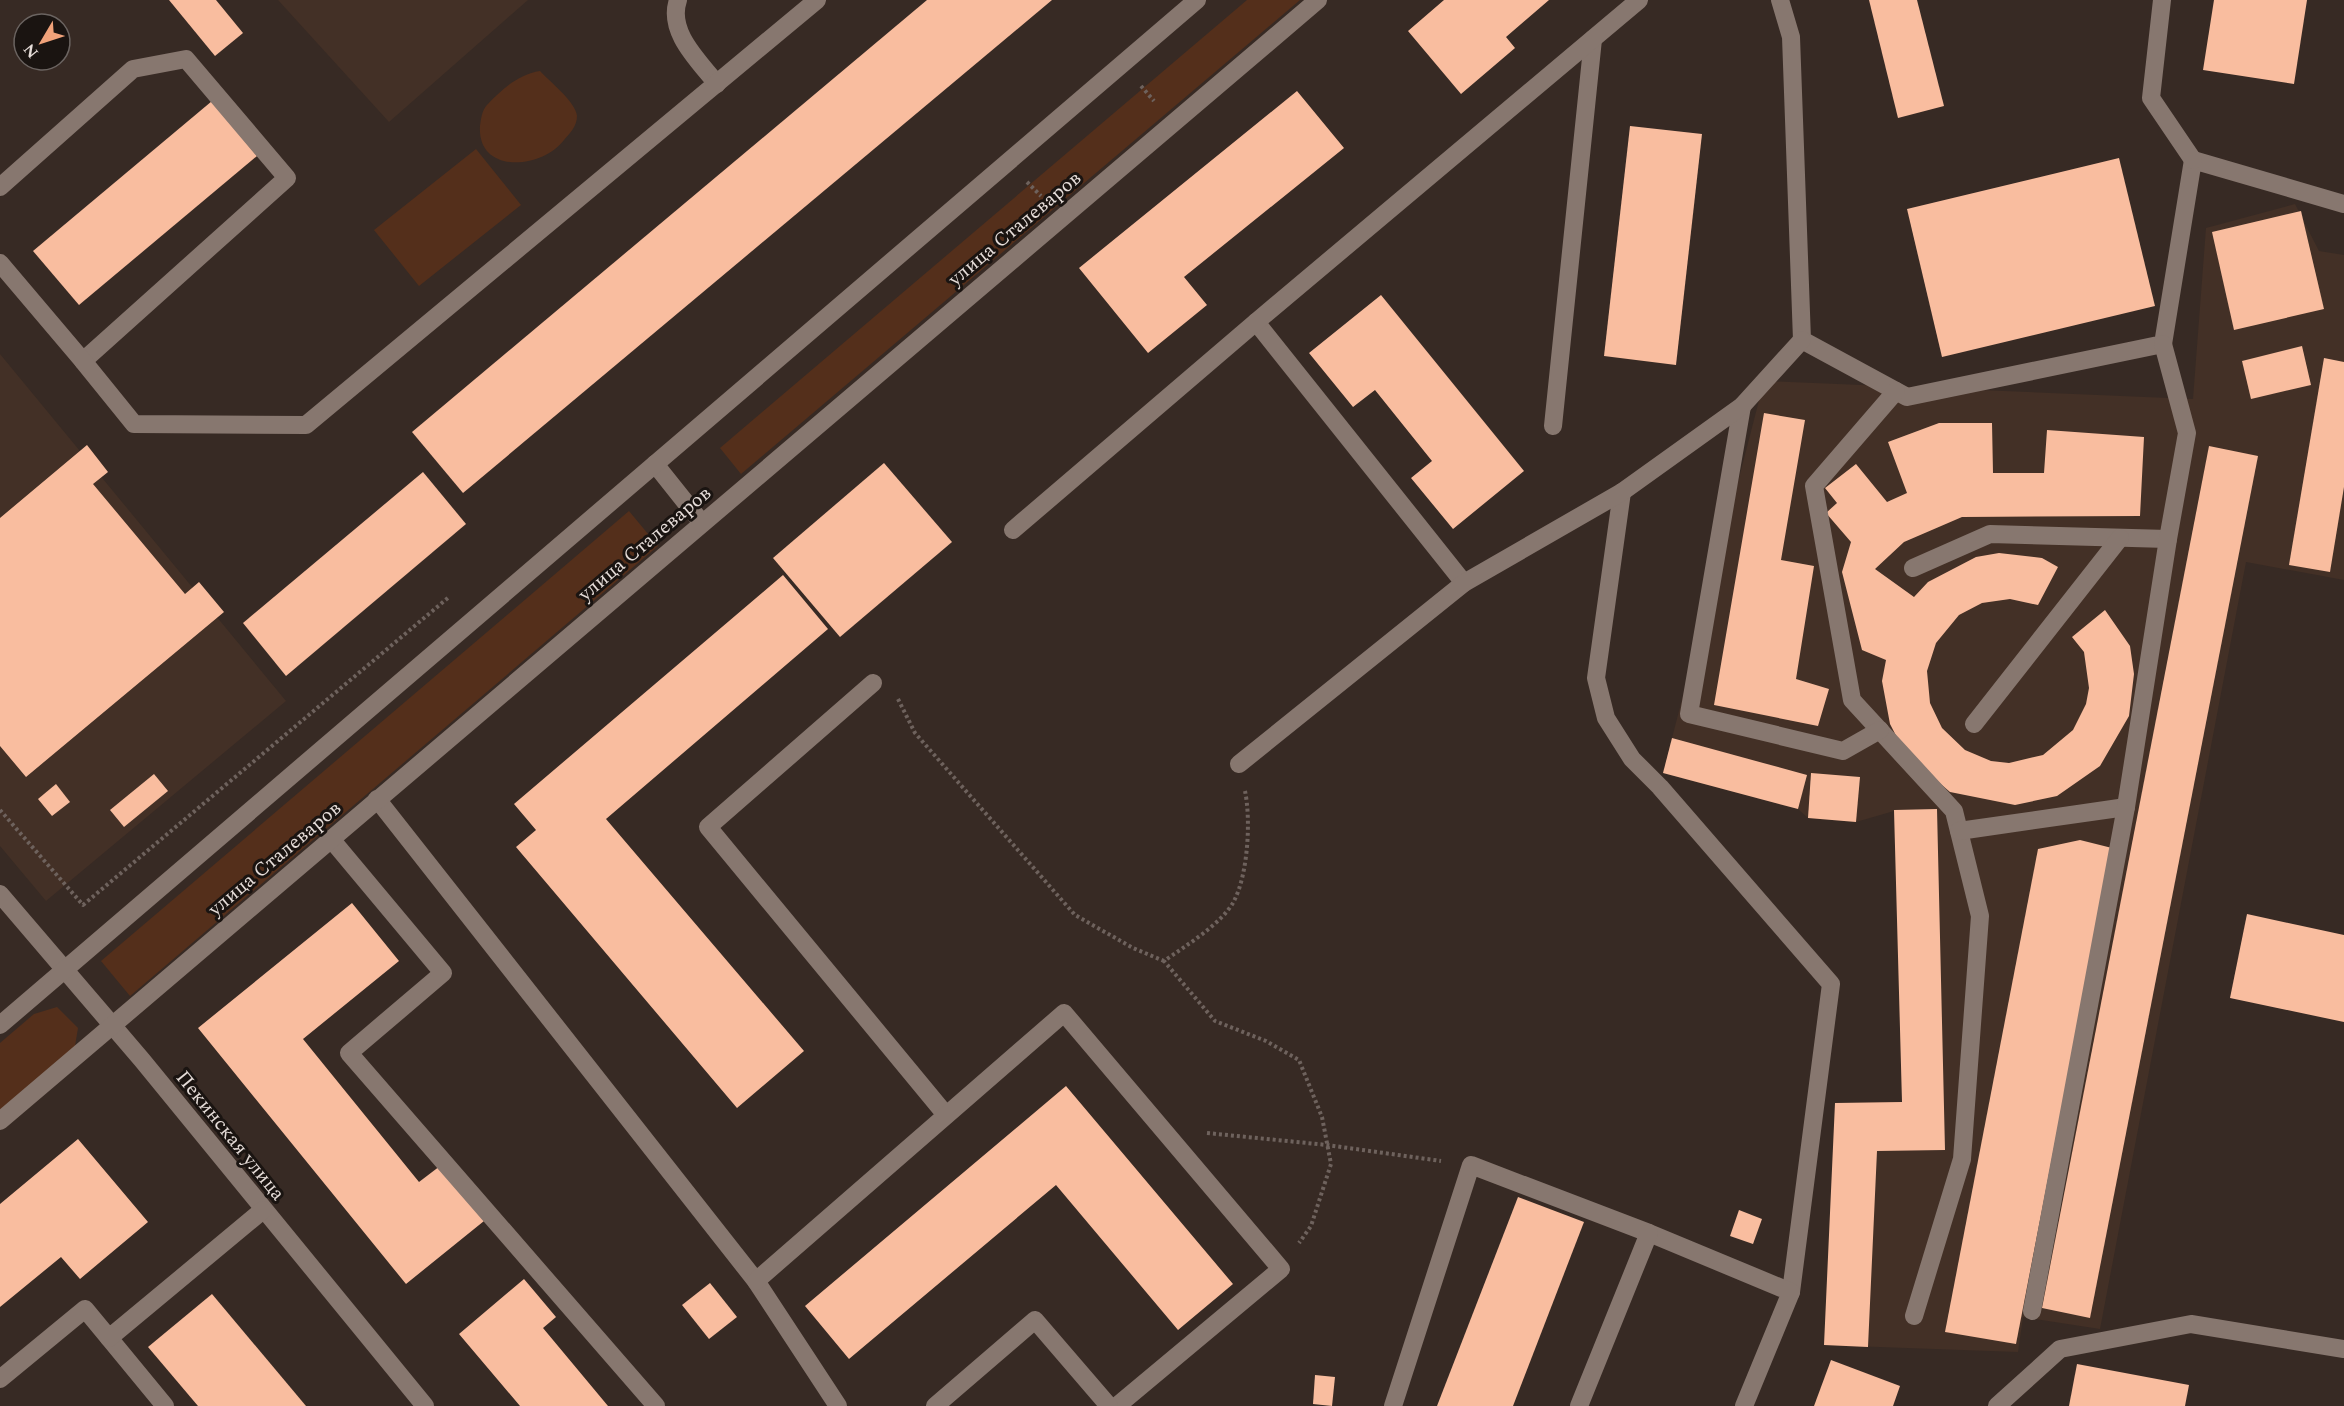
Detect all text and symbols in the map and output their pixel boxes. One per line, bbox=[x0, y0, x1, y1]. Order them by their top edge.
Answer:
north arrow bbox=[12, 12, 72, 72]
text: N bbox=[18, 38, 45, 63]
street label: улица Сталеваров bbox=[941, 164, 1088, 294]
street label: улица Сталеваров bbox=[571, 479, 718, 609]
street label: улица Сталеваров bbox=[201, 794, 348, 924]
street label: Пекинская улица bbox=[168, 1064, 292, 1207]

